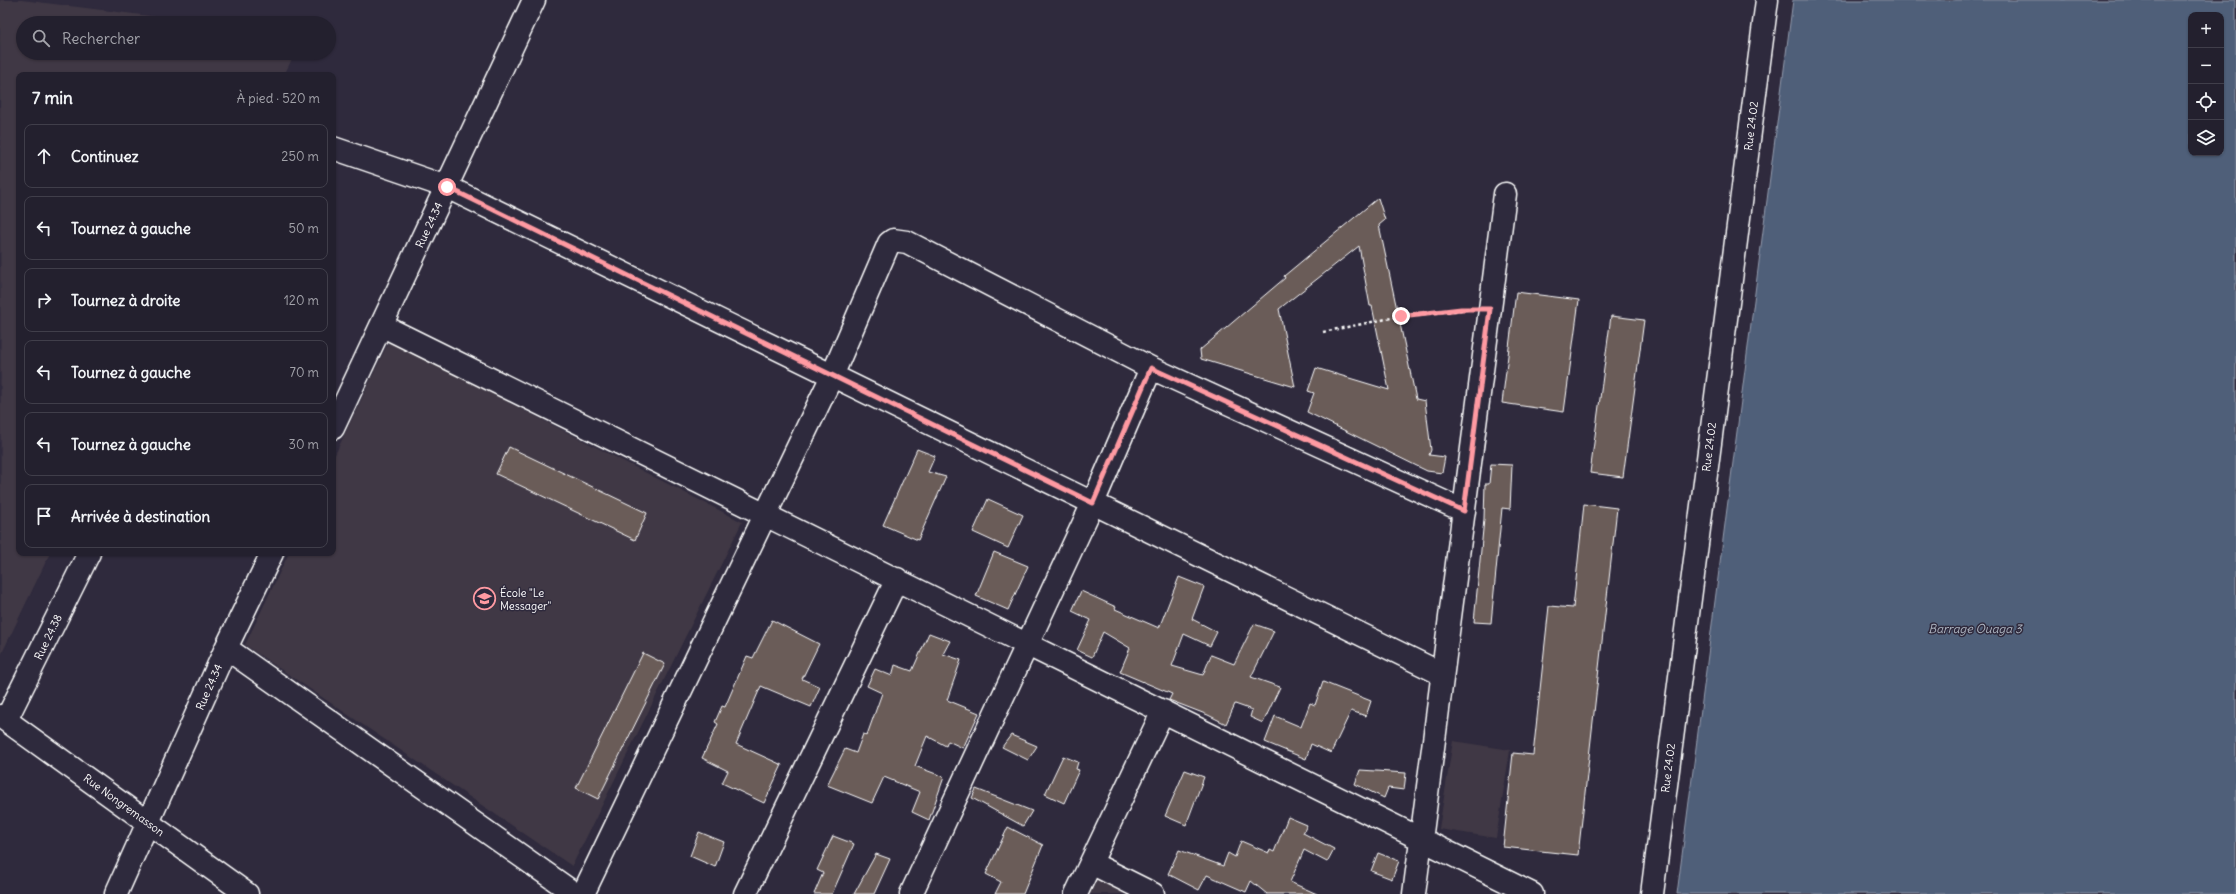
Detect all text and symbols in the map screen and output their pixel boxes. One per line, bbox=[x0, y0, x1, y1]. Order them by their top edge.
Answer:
map controls bbox=[2188, 12, 2224, 156]
button: + bbox=[2188, 12, 2224, 48]
search box bbox=[16, 16, 336, 60]
icon: search bbox=[30, 27, 52, 49]
text: Rechercher bbox=[62, 29, 140, 48]
button: − bbox=[2188, 48, 2224, 84]
button: locate bbox=[2188, 84, 2224, 120]
text: 7 min bbox=[32, 87, 73, 109]
text: À pied · 520 m bbox=[237, 90, 320, 107]
street label: Rue 24.02 bbox=[1741, 101, 1761, 151]
button: layers bbox=[2188, 120, 2224, 156]
icon: ahead bbox=[33, 145, 55, 167]
text: Continuez bbox=[71, 147, 139, 166]
text: 250 m bbox=[281, 148, 319, 165]
route start bbox=[438, 178, 456, 196]
street label: Rue 24.34 bbox=[412, 200, 446, 250]
icon: left bbox=[33, 217, 55, 239]
text: Tournez à gauche bbox=[71, 219, 191, 238]
text: 50 m bbox=[288, 220, 319, 237]
icon: right bbox=[33, 289, 55, 311]
text: Tournez à droite bbox=[71, 291, 180, 310]
text: 120 m bbox=[284, 292, 319, 309]
route end bbox=[1392, 307, 1410, 325]
icon: left bbox=[33, 361, 55, 383]
text: Tournez à gauche bbox=[71, 363, 191, 382]
text: 70 m bbox=[290, 364, 319, 381]
street label: Rue 24.02 bbox=[1699, 422, 1719, 472]
icon: left bbox=[33, 433, 55, 455]
text: Tournez à gauche bbox=[71, 435, 191, 454]
text: 30 m bbox=[289, 436, 319, 453]
icon: arrive bbox=[33, 505, 55, 527]
text: Arrivée à destination bbox=[71, 507, 210, 526]
place label: École "Le Messager" bbox=[500, 585, 552, 613]
school or university icon: École "Le Messager" bbox=[472, 586, 498, 612]
street label: Rue 24.38 bbox=[31, 612, 65, 662]
water label: Barrage Ouaga 3 bbox=[1928, 621, 2023, 636]
street label: Rue 24.34 bbox=[193, 662, 225, 712]
street label: Rue 24.02 bbox=[1658, 743, 1678, 793]
street label: Rue Nongremasson bbox=[81, 771, 167, 839]

